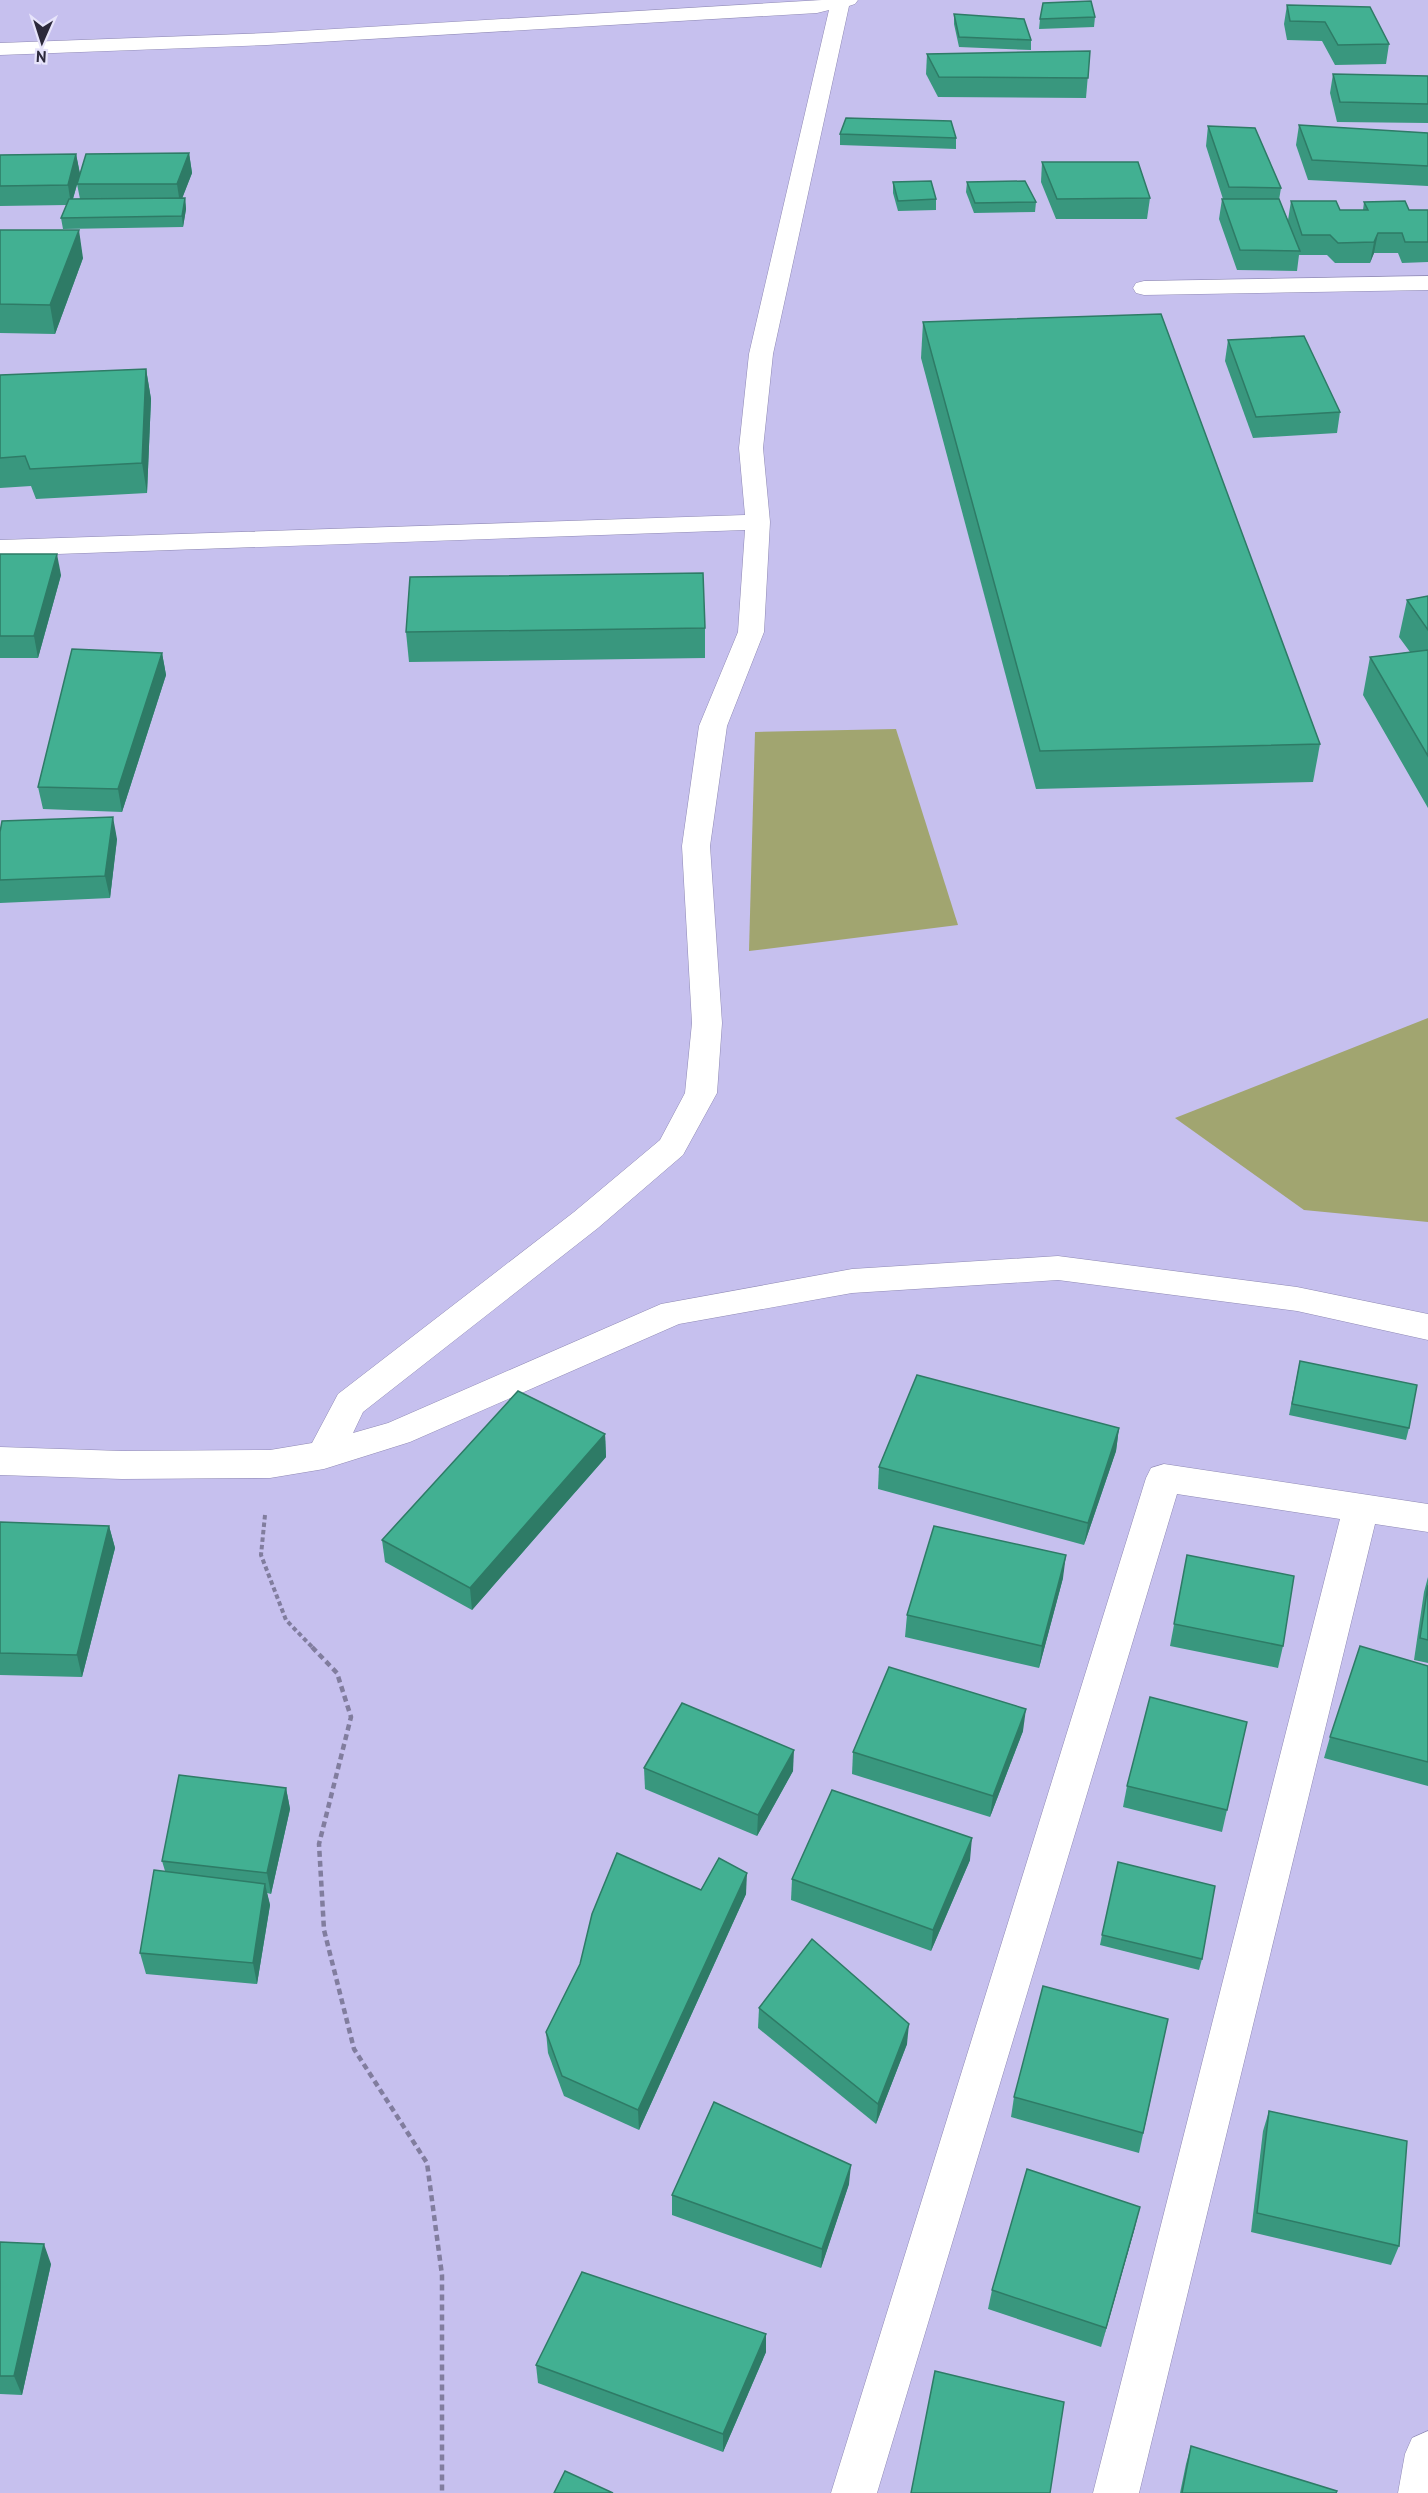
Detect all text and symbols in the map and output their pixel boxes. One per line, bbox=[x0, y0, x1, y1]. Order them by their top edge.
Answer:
north arrow bbox=[12, 12, 72, 72]
text: N bbox=[35, 47, 47, 67]

